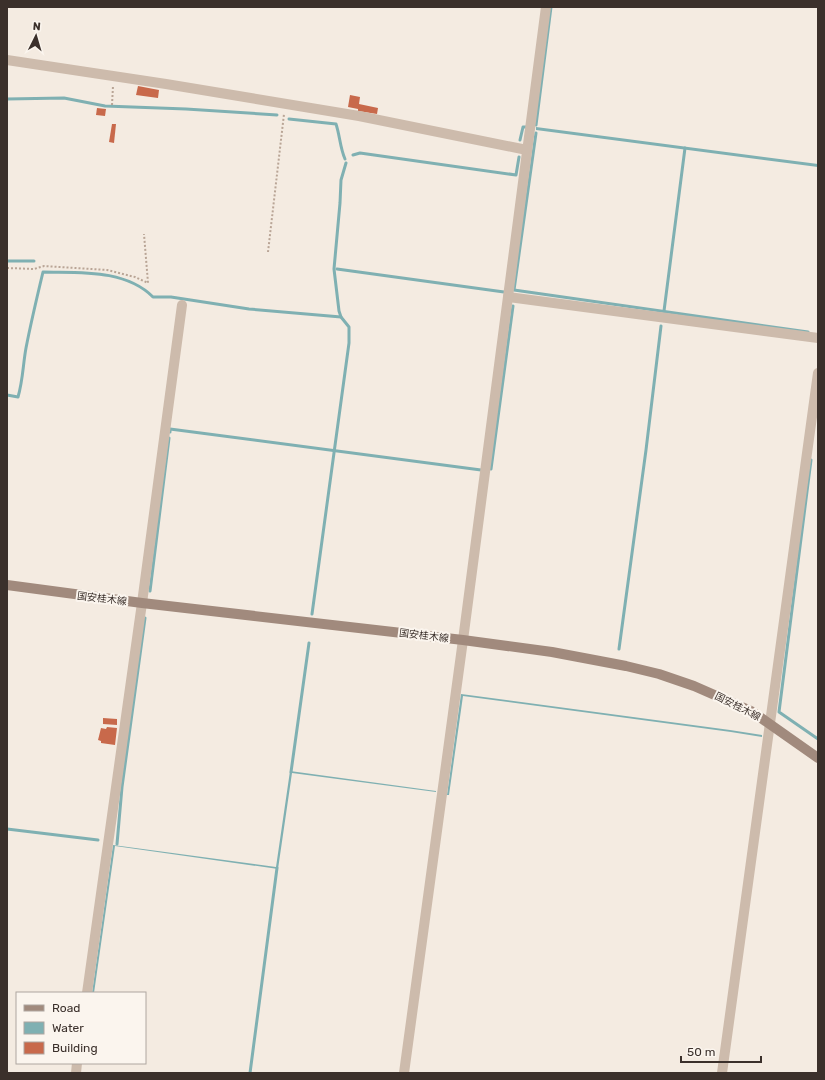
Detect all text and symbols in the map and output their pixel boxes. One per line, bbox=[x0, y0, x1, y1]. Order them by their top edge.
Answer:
north arrow bbox=[16, 16, 56, 56]
text: N bbox=[32, 20, 41, 33]
street label: 国安桂木線 bbox=[76, 590, 127, 608]
street label: 国安桂木線 bbox=[398, 627, 449, 645]
street label: 国安桂木線 bbox=[713, 690, 763, 724]
legend bbox=[16, 992, 146, 1064]
text: Road bbox=[52, 1001, 80, 1015]
text: Water bbox=[52, 1021, 84, 1035]
scale bar bbox=[681, 1038, 761, 1064]
text: Building bbox=[52, 1041, 98, 1055]
text: 50 m bbox=[687, 1045, 715, 1059]

